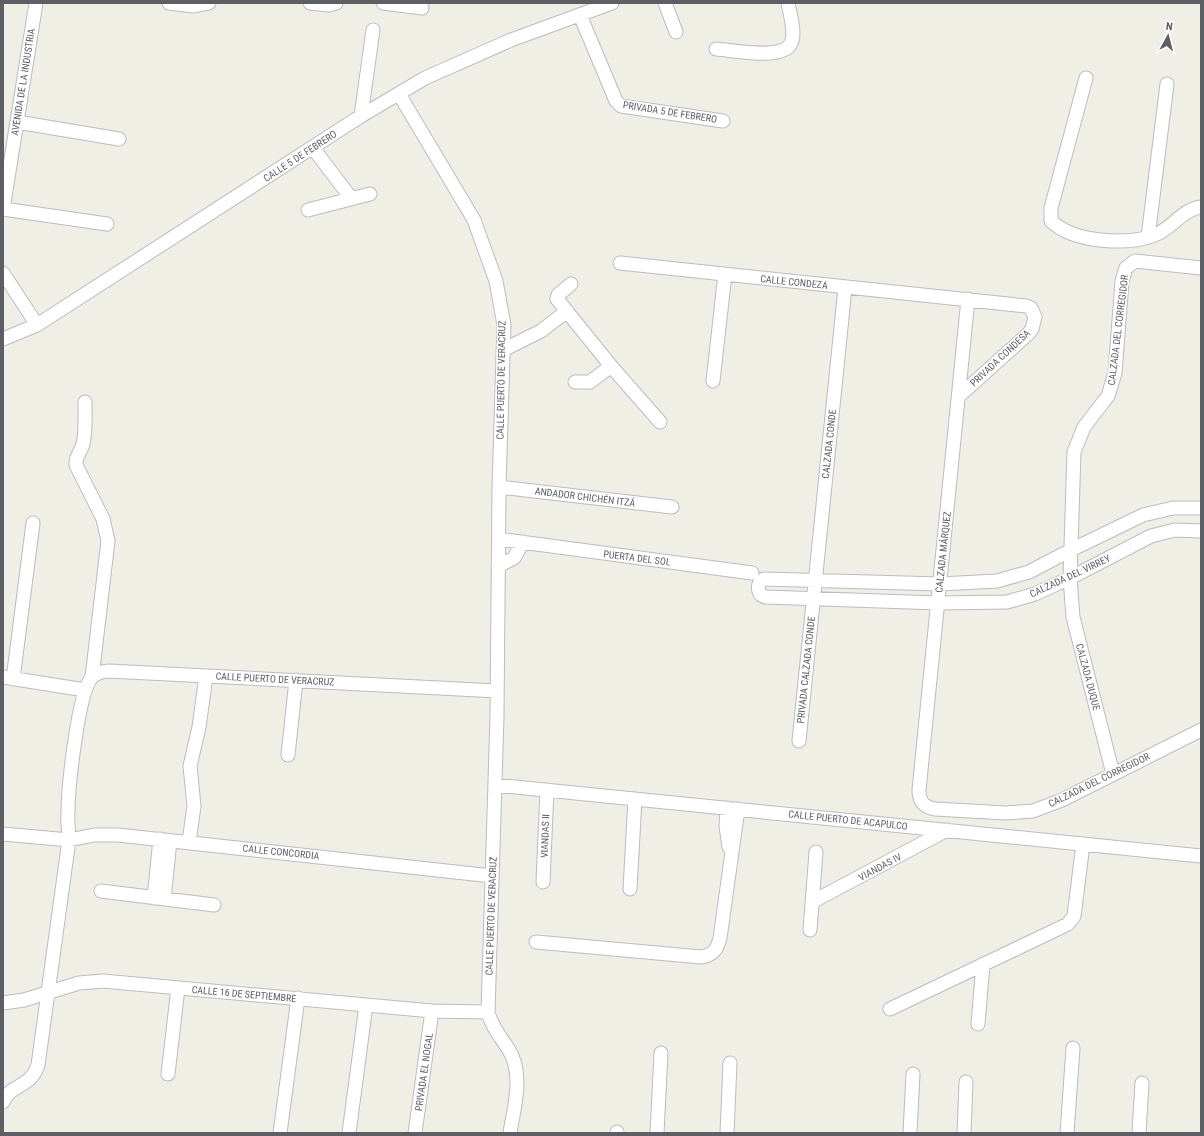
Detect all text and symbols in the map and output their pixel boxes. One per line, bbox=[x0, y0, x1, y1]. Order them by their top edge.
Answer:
north arrow bbox=[1148, 16, 1188, 56]
text: N bbox=[1165, 20, 1174, 33]
street label: AVENIDA DE LA INDUSTRIA bbox=[9, 27, 37, 136]
street label: PRIVADA 5 DE FEBRERO bbox=[622, 99, 718, 125]
street label: CALLE 5 DE FEBRERO bbox=[261, 128, 339, 184]
street label: CALLE CONDEZA bbox=[760, 273, 829, 291]
street label: CALZADA DEL CORREGIDOR bbox=[1106, 273, 1130, 386]
street label: CALLE PUERTO DE VERACRUZ bbox=[494, 320, 508, 440]
street label: PRIVADA CONDESA bbox=[968, 327, 1032, 388]
street label: CALZADA CONDE bbox=[820, 409, 838, 479]
street label: ANDADOR CHICHÉN ITZÁ bbox=[534, 484, 636, 509]
street label: CALZADA MÁRQUEZ bbox=[932, 511, 953, 593]
street label: PUERTA DEL SOL bbox=[603, 548, 671, 568]
street label: CALZADA DEL VIRREY bbox=[1028, 552, 1113, 599]
street label: PRIVADA CALZADA CONDE bbox=[795, 616, 817, 724]
street label: CALZADA DUQUE bbox=[1074, 642, 1102, 712]
street label: CALLE PUERTO DE VERACRUZ bbox=[215, 670, 335, 688]
street label: CALZADA DEL CORREGIDOR bbox=[1047, 750, 1152, 809]
street label: CALLE PUERTO DE ACAPULCO bbox=[788, 808, 908, 832]
street label: VIANDAS II bbox=[539, 814, 551, 858]
street label: CALLE CONCORDIA bbox=[242, 842, 320, 862]
street label: VIANDAS IV bbox=[857, 851, 904, 883]
street label: CALLE PUERTO DE VERACRUZ bbox=[483, 856, 499, 976]
street label: CALLE 16 DE SEPTIEMBRE bbox=[191, 984, 297, 1004]
street label: PRIVADA EL NOGAL bbox=[413, 1032, 435, 1112]

